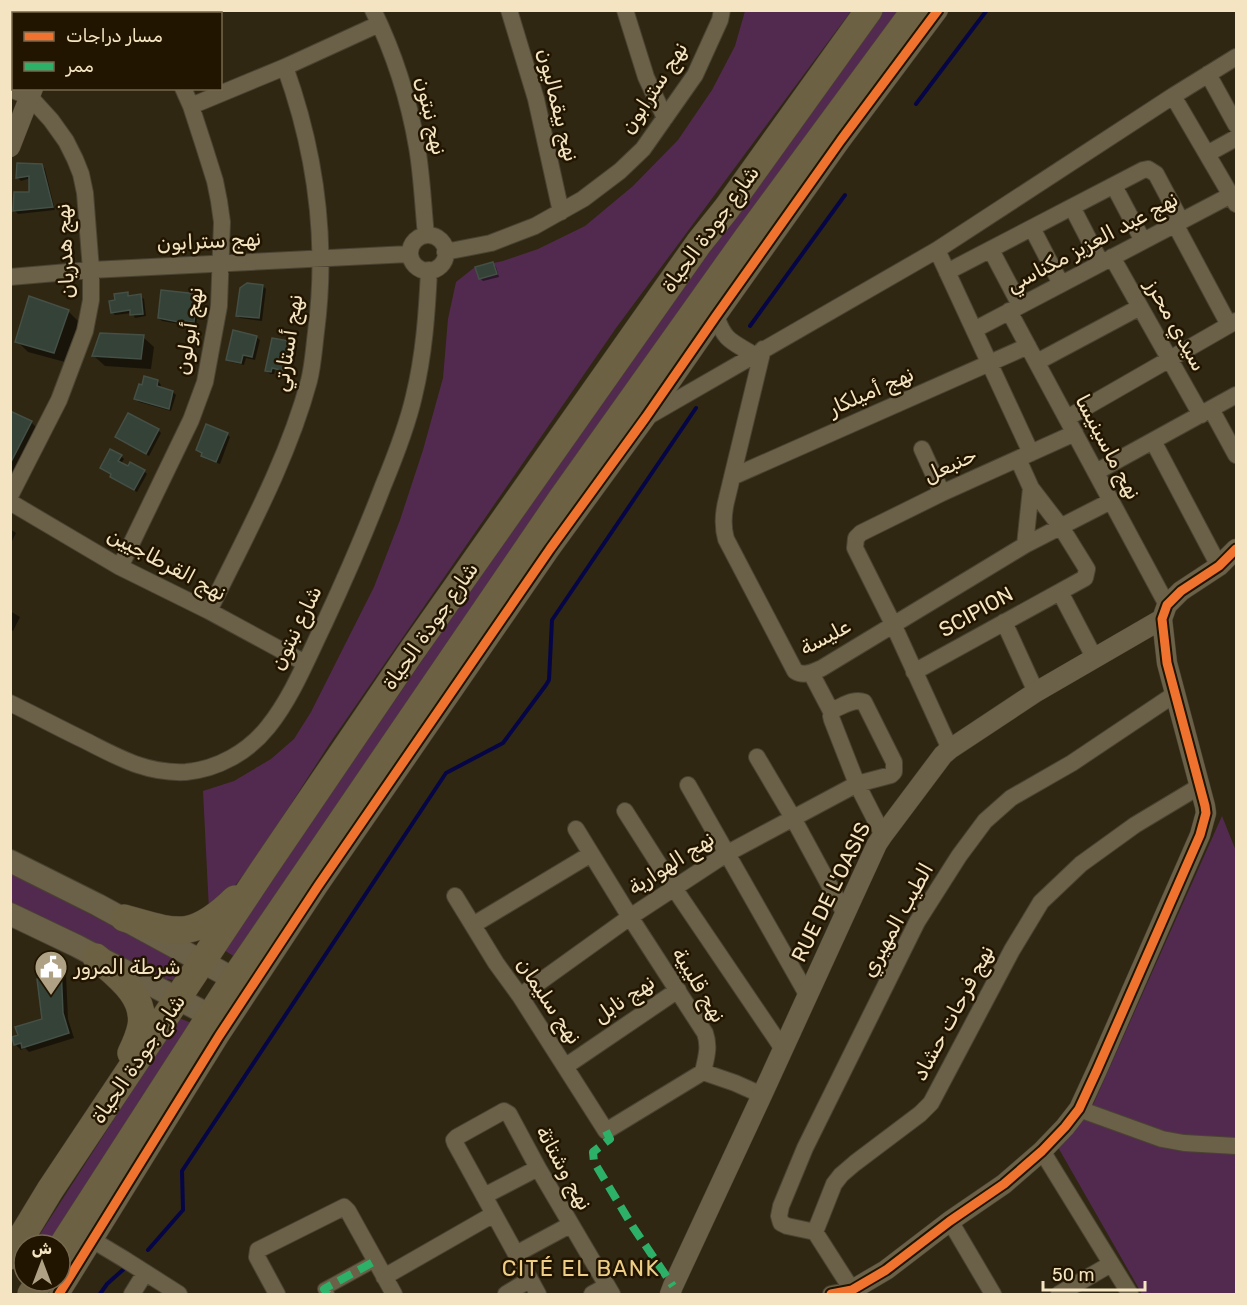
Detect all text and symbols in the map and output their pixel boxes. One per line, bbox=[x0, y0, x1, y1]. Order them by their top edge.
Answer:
legend bbox=[12, 12, 222, 90]
text: مسار دراجات bbox=[66, 25, 163, 47]
street label: نهج سترابون bbox=[615, 37, 694, 140]
street label: نهج بيقماليون bbox=[530, 46, 585, 165]
text: ممر bbox=[65, 55, 94, 77]
street label: نهج نبتون bbox=[408, 74, 453, 158]
street label: شارع جودة الحياة bbox=[655, 161, 766, 298]
street label: نهج عبد العزيز مكناسي bbox=[1002, 186, 1184, 301]
street label: نهج هدريان bbox=[50, 203, 81, 299]
street label: نهج سترابون bbox=[156, 225, 262, 258]
street label: سيدي محرز bbox=[1138, 273, 1212, 376]
street label: نهج أبولون bbox=[169, 285, 210, 377]
street label: نهج أستارتي bbox=[267, 292, 312, 394]
street label: نهج أميلكار bbox=[822, 361, 918, 423]
street label: نهج ماسينيسا bbox=[1069, 390, 1147, 505]
street label: حنبعل bbox=[919, 441, 980, 488]
street label: نهج القرطاجيين bbox=[102, 522, 231, 607]
street label: شارع جودة الحياة bbox=[376, 557, 485, 696]
street label: شارع نبتون bbox=[264, 581, 329, 675]
street label: SCIPION bbox=[934, 581, 1017, 642]
street label: عليسة bbox=[795, 613, 854, 660]
street label: RUE DE L'OASIS bbox=[786, 818, 875, 966]
street label: نهج الهوارية bbox=[623, 825, 720, 901]
street label: الطيب المهيري bbox=[855, 858, 940, 982]
street label: نهج فرحات حشاد bbox=[906, 941, 1001, 1086]
street label: نهج قليبية bbox=[665, 942, 732, 1028]
public building icon: شرطة المرور bbox=[33, 949, 69, 996]
street label: نهج سليمان bbox=[510, 953, 587, 1050]
place label: شرطة المرور bbox=[72, 954, 181, 980]
street label: نهج نابل bbox=[588, 969, 660, 1030]
street label: شارع جودة الحياة bbox=[85, 989, 192, 1129]
street label: نهج وشتاتة bbox=[529, 1121, 598, 1215]
north arrow bbox=[12, 1233, 72, 1293]
text: ش bbox=[32, 1239, 52, 1258]
scale bar bbox=[1043, 1254, 1145, 1292]
district label: CITÉ EL BANK bbox=[502, 1255, 660, 1282]
text: 50 m bbox=[1052, 1264, 1095, 1286]

